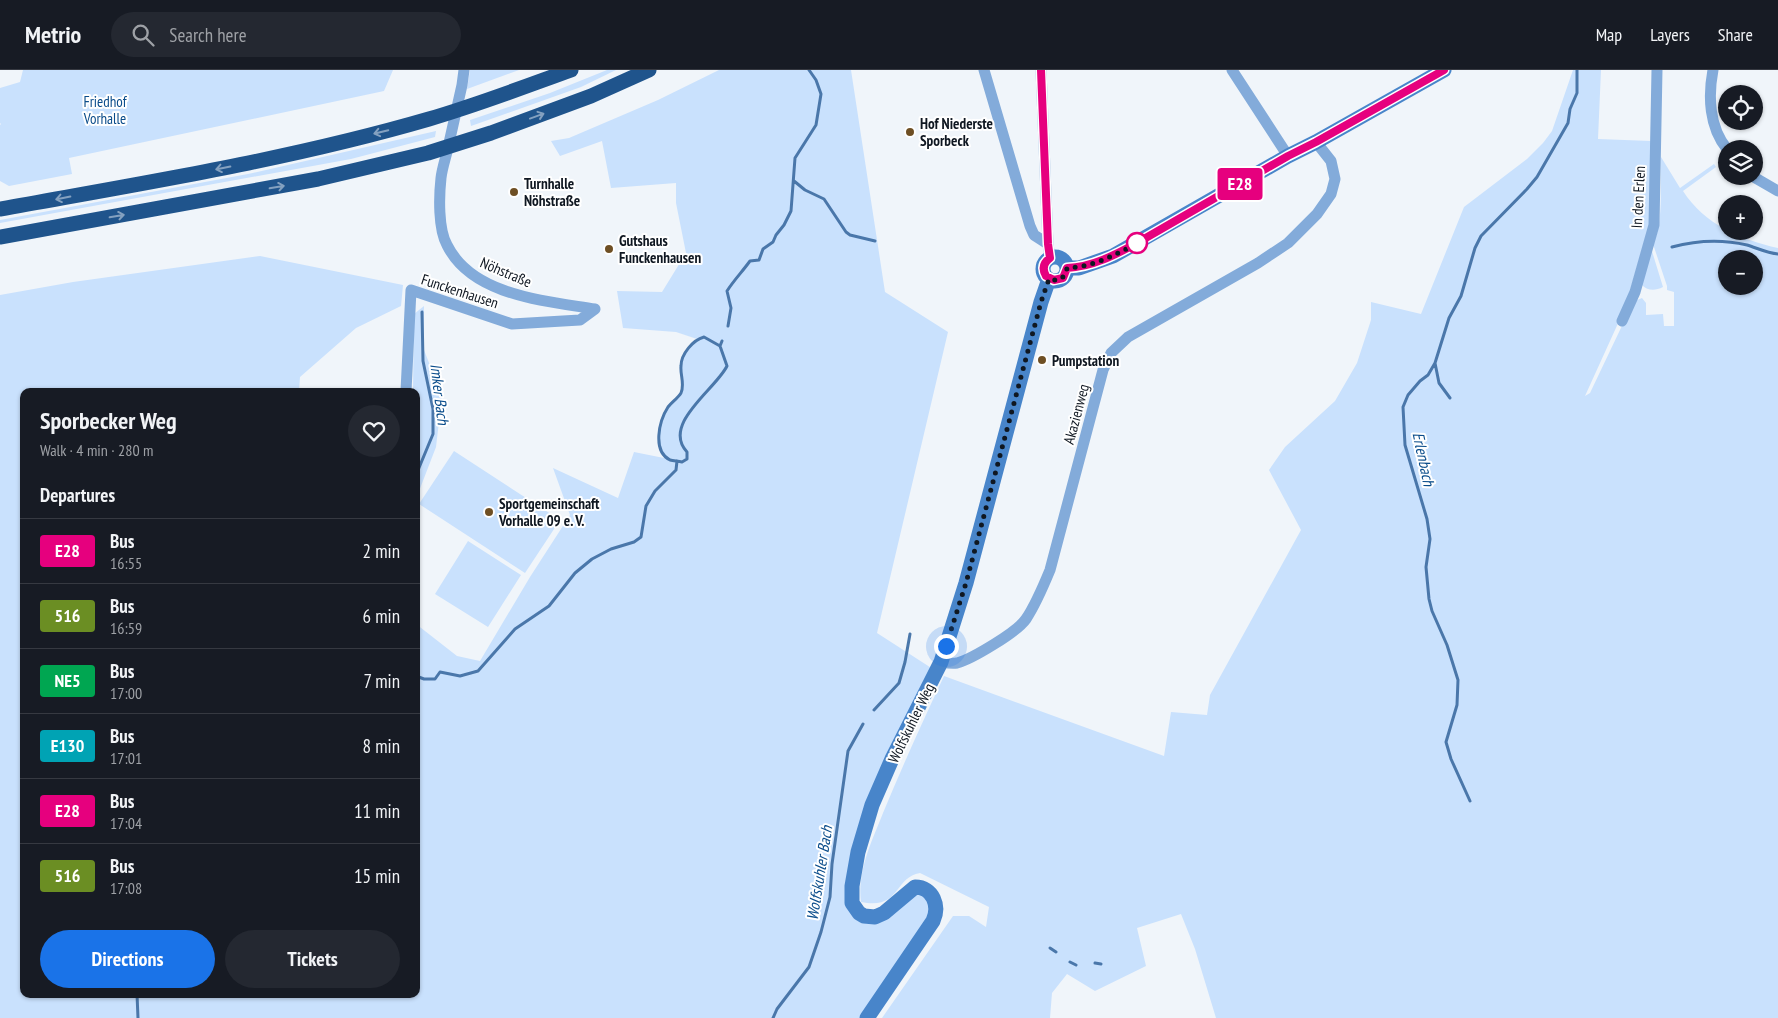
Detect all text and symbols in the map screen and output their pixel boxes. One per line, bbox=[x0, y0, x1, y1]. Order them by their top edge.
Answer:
search box bbox=[111, 12, 461, 57]
text: Metrio bbox=[25, 19, 81, 50]
icon: search bbox=[129, 21, 157, 49]
text: Search here bbox=[169, 23, 247, 47]
text: Map bbox=[1596, 23, 1622, 46]
text: Layers bbox=[1650, 23, 1690, 46]
text: Share bbox=[1718, 23, 1753, 46]
map controls bbox=[1718, 85, 1763, 295]
button: locate bbox=[1718, 85, 1763, 130]
park label: Friedhof Vorhalle bbox=[83, 92, 128, 128]
one-way arrow bbox=[529, 111, 544, 120]
place label: Hof Niederste Sporbeck bbox=[920, 114, 993, 150]
marker: Hof Niederste Sporbeck bbox=[904, 126, 916, 138]
one-way arrow bbox=[373, 127, 389, 137]
button: layers bbox=[1718, 140, 1763, 185]
one-way arrow bbox=[215, 163, 231, 173]
street label: In den Erlen bbox=[1627, 165, 1649, 229]
line badge: E28 bbox=[1211, 168, 1269, 200]
text: E28 bbox=[1228, 172, 1252, 195]
place label: Turnhalle Nöhstraße bbox=[524, 174, 580, 210]
one-way arrow bbox=[268, 181, 284, 191]
marker: Turnhalle Nöhstraße bbox=[508, 186, 520, 198]
one-way arrow bbox=[55, 193, 71, 203]
button: + bbox=[1718, 195, 1763, 240]
one-way arrow bbox=[108, 210, 124, 220]
place label: Gutshaus Funckenhausen bbox=[619, 231, 701, 267]
unlabelled marker bbox=[1126, 232, 1148, 254]
marker: Gutshaus Funckenhausen bbox=[603, 243, 615, 255]
button: − bbox=[1718, 250, 1763, 295]
street label: Nöhstraße bbox=[477, 253, 535, 291]
street label: Funckenhausen bbox=[419, 270, 501, 312]
place label: Pumpstation bbox=[1052, 351, 1119, 370]
marker: Pumpstation bbox=[1036, 354, 1048, 366]
water label: Imker Bach bbox=[426, 362, 454, 427]
street label: Akazienweg bbox=[1059, 382, 1093, 446]
text: Sporbecker Weg bbox=[40, 405, 177, 436]
button: heart bbox=[348, 405, 400, 457]
water label: Erlenbach bbox=[1409, 430, 1440, 489]
text: Walk · 4 min · 280 m bbox=[40, 440, 153, 460]
text: Departures bbox=[40, 483, 115, 507]
place label: Sportgemeinschaft Vorhalle 09 e. V. bbox=[498, 494, 600, 530]
marker: Sportgemeinschaft Vorhalle 09 e. V. bbox=[483, 506, 495, 518]
text: Bus bbox=[110, 529, 134, 553]
text: E28 bbox=[55, 539, 80, 562]
text: 2 min bbox=[363, 539, 400, 563]
text: 16:55 bbox=[110, 553, 142, 573]
text: Bus bbox=[110, 594, 134, 618]
text: 516 bbox=[55, 604, 80, 627]
text: 6 min bbox=[363, 604, 400, 628]
text: 16:59 bbox=[110, 618, 142, 638]
your location bbox=[934, 634, 959, 659]
text: Bus bbox=[110, 659, 134, 683]
text: NE5 bbox=[54, 669, 81, 692]
text: 7 min bbox=[363, 669, 400, 693]
street label: Wolfskuhler Weg bbox=[884, 680, 938, 766]
text: 17:00 bbox=[110, 683, 142, 703]
text: Bus bbox=[110, 724, 134, 748]
text: E130 bbox=[51, 734, 84, 757]
text: 8 min bbox=[363, 734, 400, 758]
text: 17:01 bbox=[110, 748, 142, 768]
text: Bus bbox=[110, 789, 134, 813]
text: E28 bbox=[55, 799, 80, 822]
text: 11 min bbox=[354, 799, 400, 823]
text: 17:04 bbox=[110, 813, 142, 833]
water label: Wolfskuhler Bach bbox=[802, 823, 836, 922]
text: Bus bbox=[110, 854, 134, 878]
text: 516 bbox=[55, 864, 80, 887]
text: 15 min bbox=[354, 864, 400, 888]
text: 17:08 bbox=[110, 878, 142, 898]
button: Directions bbox=[40, 930, 215, 988]
button: Tickets bbox=[225, 930, 400, 988]

